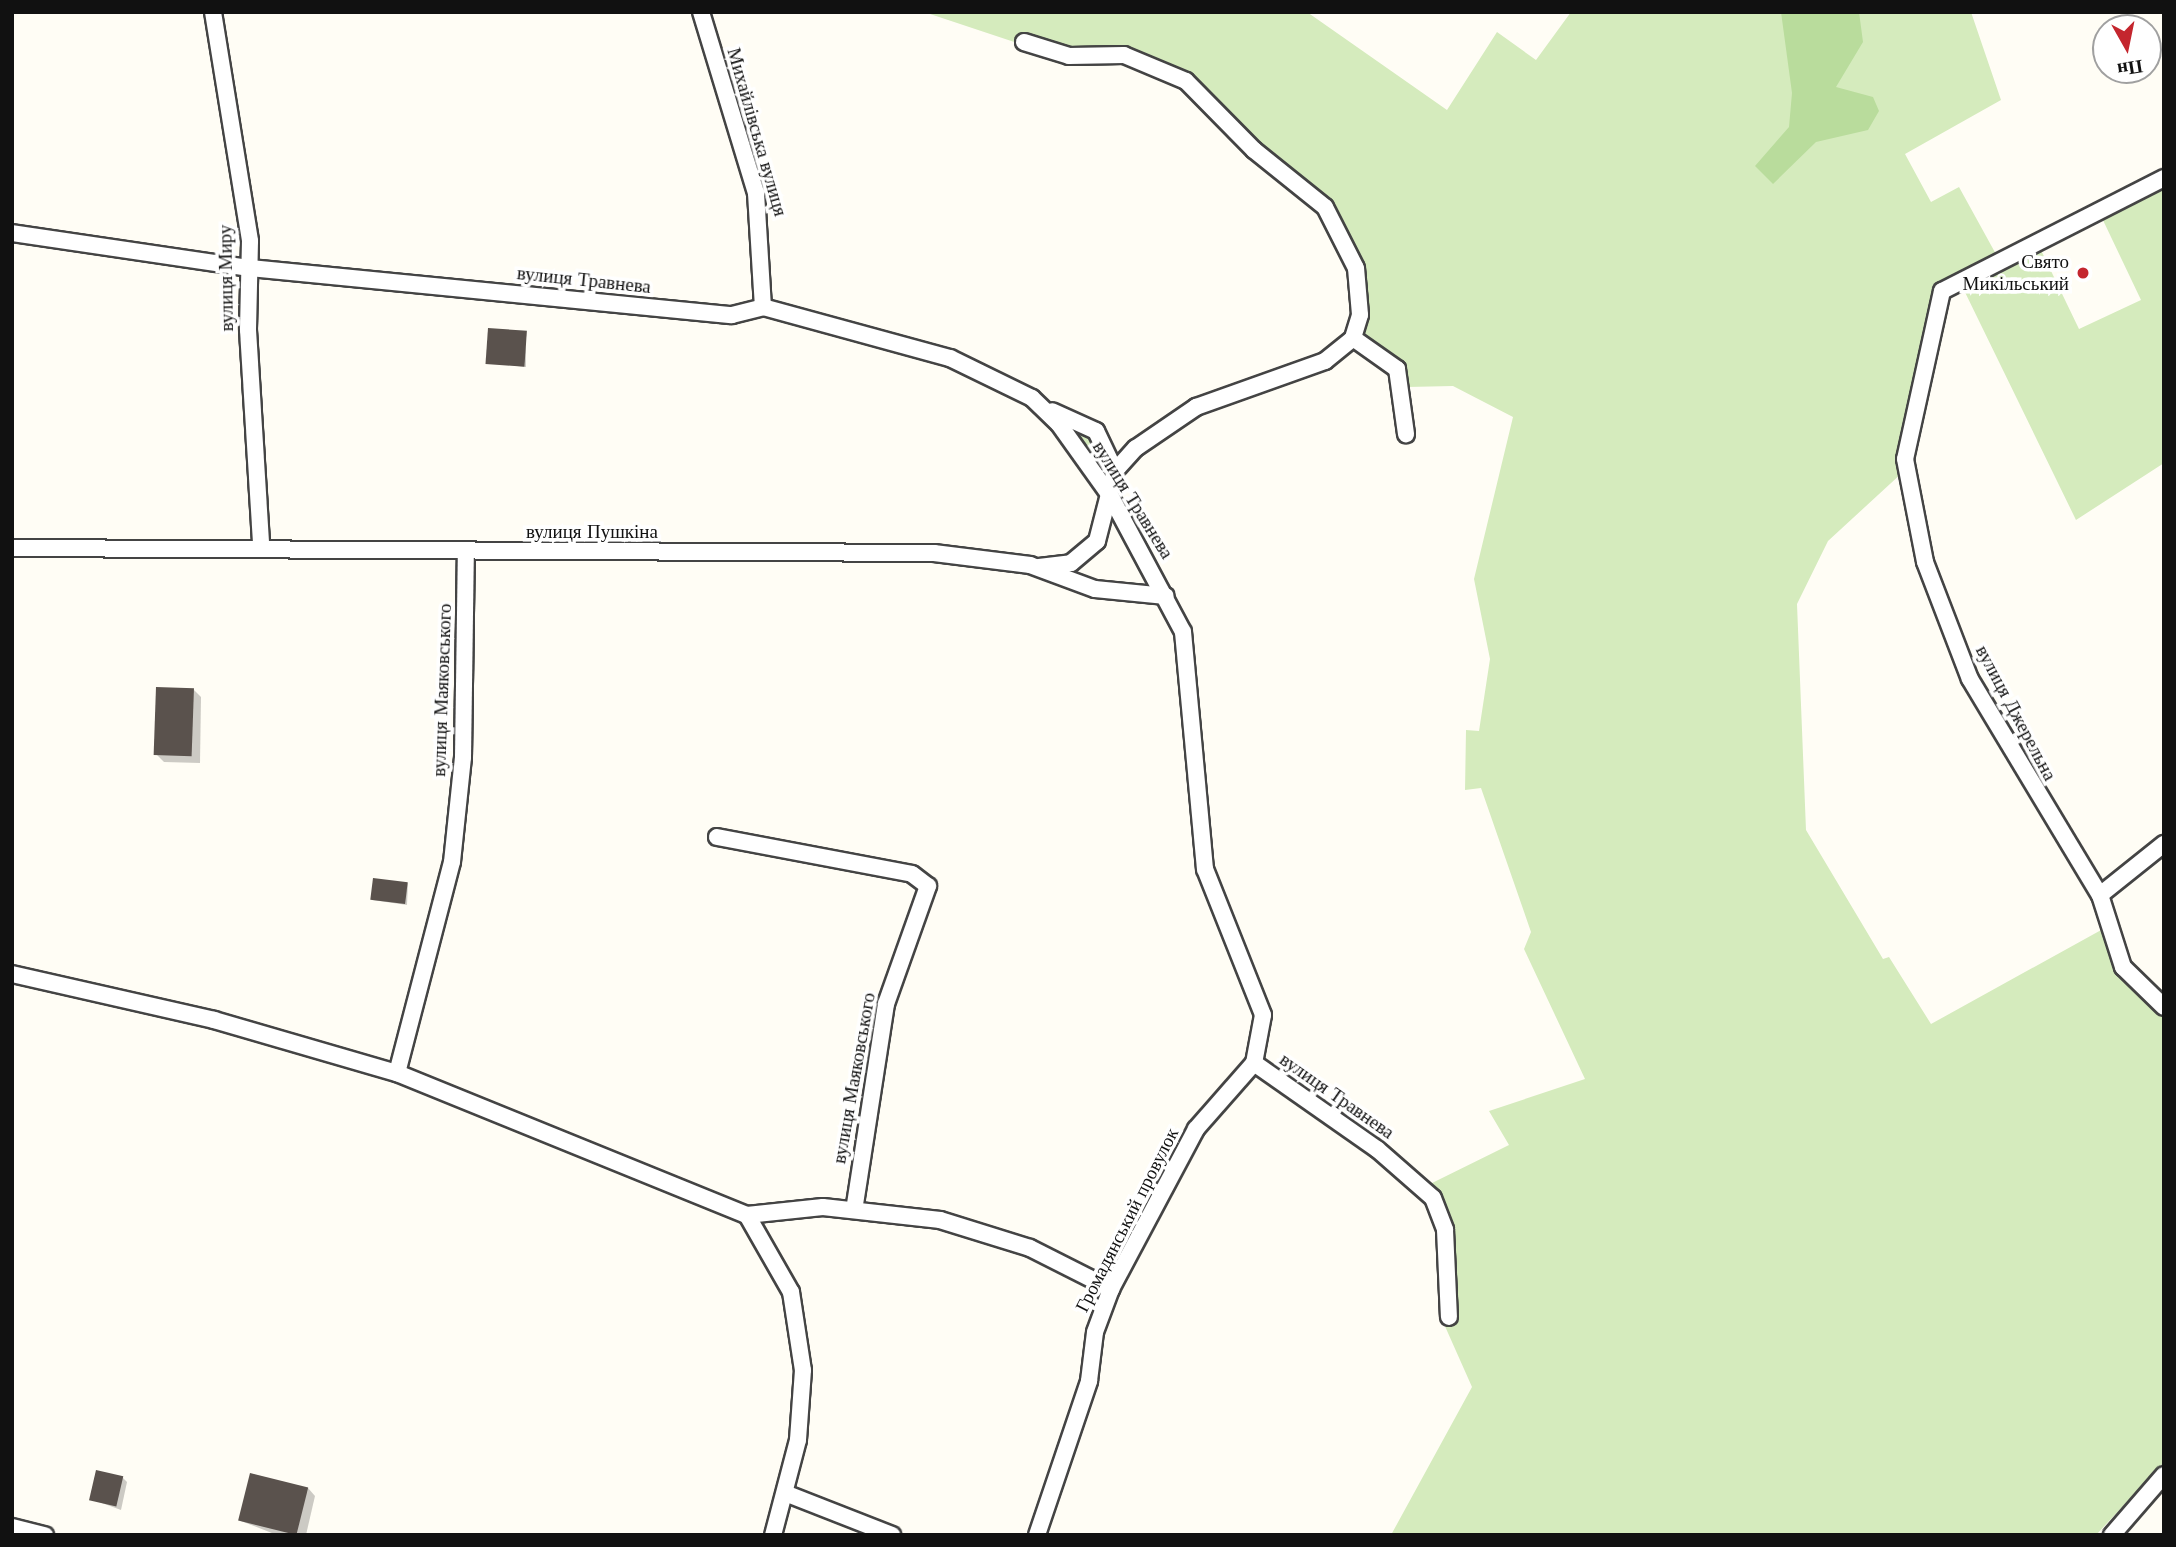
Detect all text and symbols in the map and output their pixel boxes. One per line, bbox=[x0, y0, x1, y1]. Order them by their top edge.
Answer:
north arrow bbox=[2092, 14, 2162, 84]
street label: Михайлівська вулиця bbox=[722, 45, 792, 219]
text: Пн bbox=[2116, 55, 2145, 82]
street label: вулиця Миру bbox=[214, 224, 238, 332]
place label: Свято Микільський bbox=[1963, 251, 2069, 295]
street label: вулиця Травнева bbox=[516, 262, 652, 298]
marker: Свято Микільський bbox=[2075, 265, 2091, 281]
street label: вулиця Травнева bbox=[1088, 437, 1178, 563]
street label: вулиця Пушкіна bbox=[526, 521, 658, 543]
street label: вулиця Маяковського bbox=[428, 603, 456, 777]
street label: вулиця Джерельна bbox=[1971, 641, 2061, 785]
street label: вулиця Маяковського bbox=[828, 991, 880, 1165]
street label: вулиця Травнева bbox=[1275, 1048, 1399, 1144]
street label: Громадянський провулок bbox=[1071, 1124, 1183, 1316]

